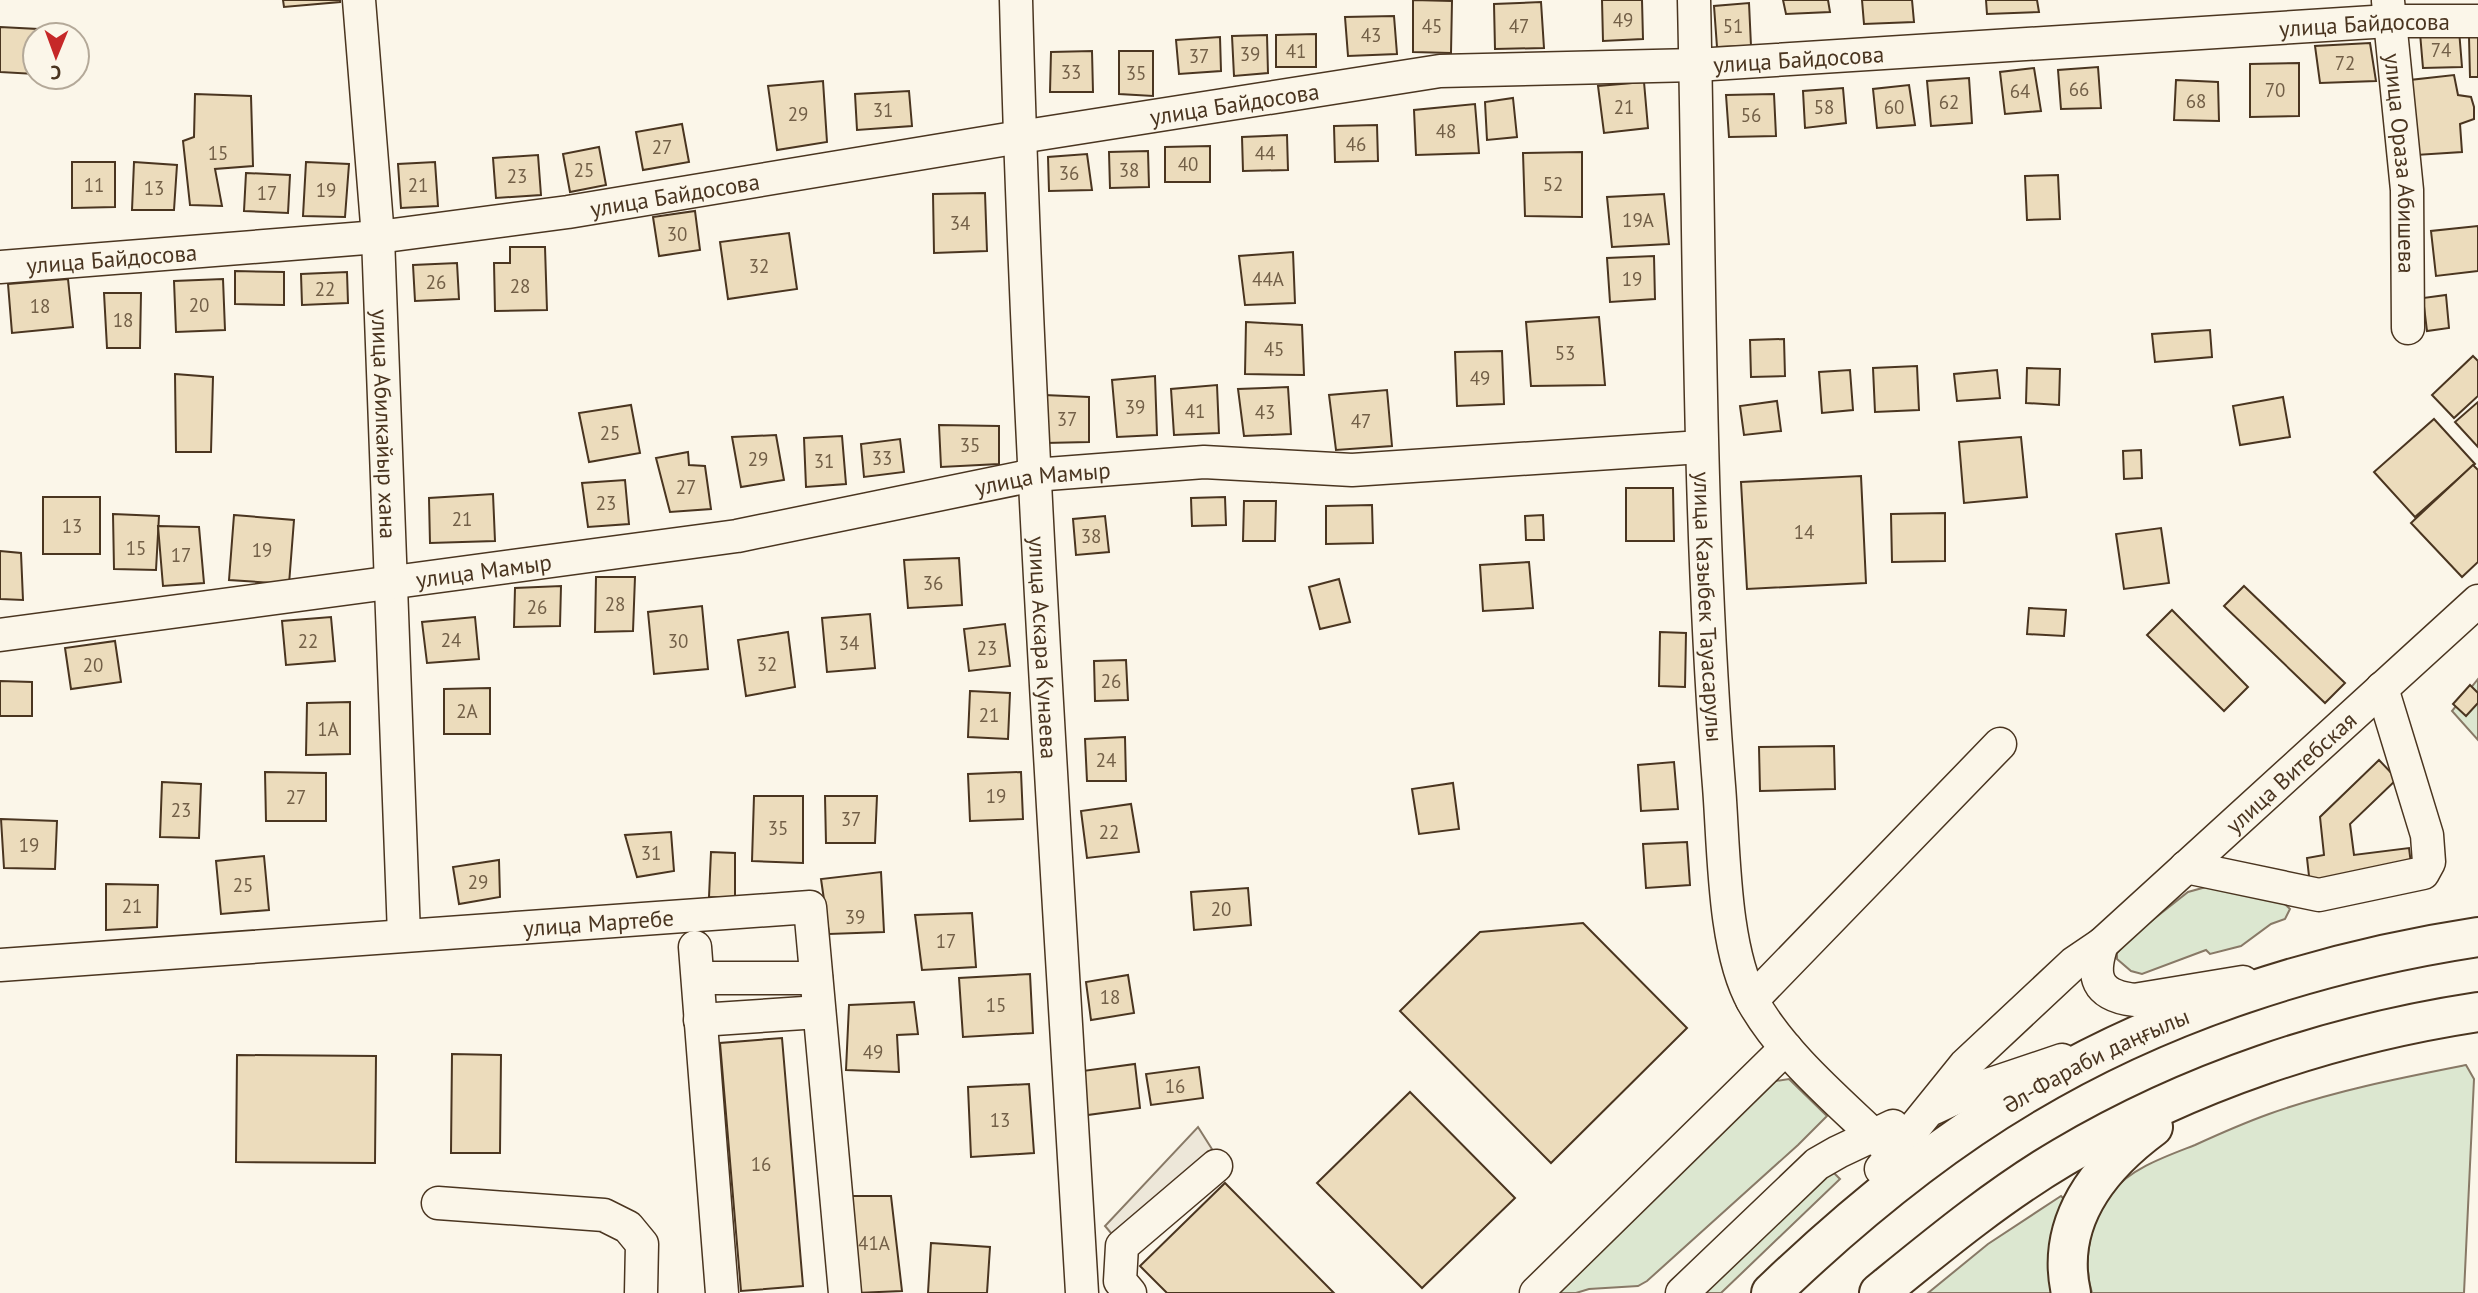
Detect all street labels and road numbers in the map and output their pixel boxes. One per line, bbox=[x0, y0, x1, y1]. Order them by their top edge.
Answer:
street label: улица Байдосова bbox=[2278, 6, 2450, 42]
street label: улица Байдосова bbox=[1712, 39, 1885, 78]
street label: улица Ораза Абишева bbox=[2379, 52, 2422, 274]
street label: улица Байдосова bbox=[1148, 76, 1321, 131]
street label: улица Байдосова bbox=[588, 166, 762, 223]
street label: улица Байдосова bbox=[25, 237, 198, 279]
street label: улица Абилкайыр хана bbox=[366, 309, 404, 539]
street label: улица Мамыр bbox=[972, 455, 1111, 501]
street label: улица Казыбек Тауасарулы bbox=[1688, 471, 1730, 743]
street label: улица Аскара Кунаева bbox=[1023, 535, 1065, 760]
street label: улица Мамыр bbox=[414, 547, 553, 594]
street label: улица Витебская bbox=[2219, 705, 2362, 839]
street label: улица Мартебе bbox=[522, 902, 675, 942]
street label: Әл-Фараби даңғылы bbox=[1997, 1001, 2193, 1119]

